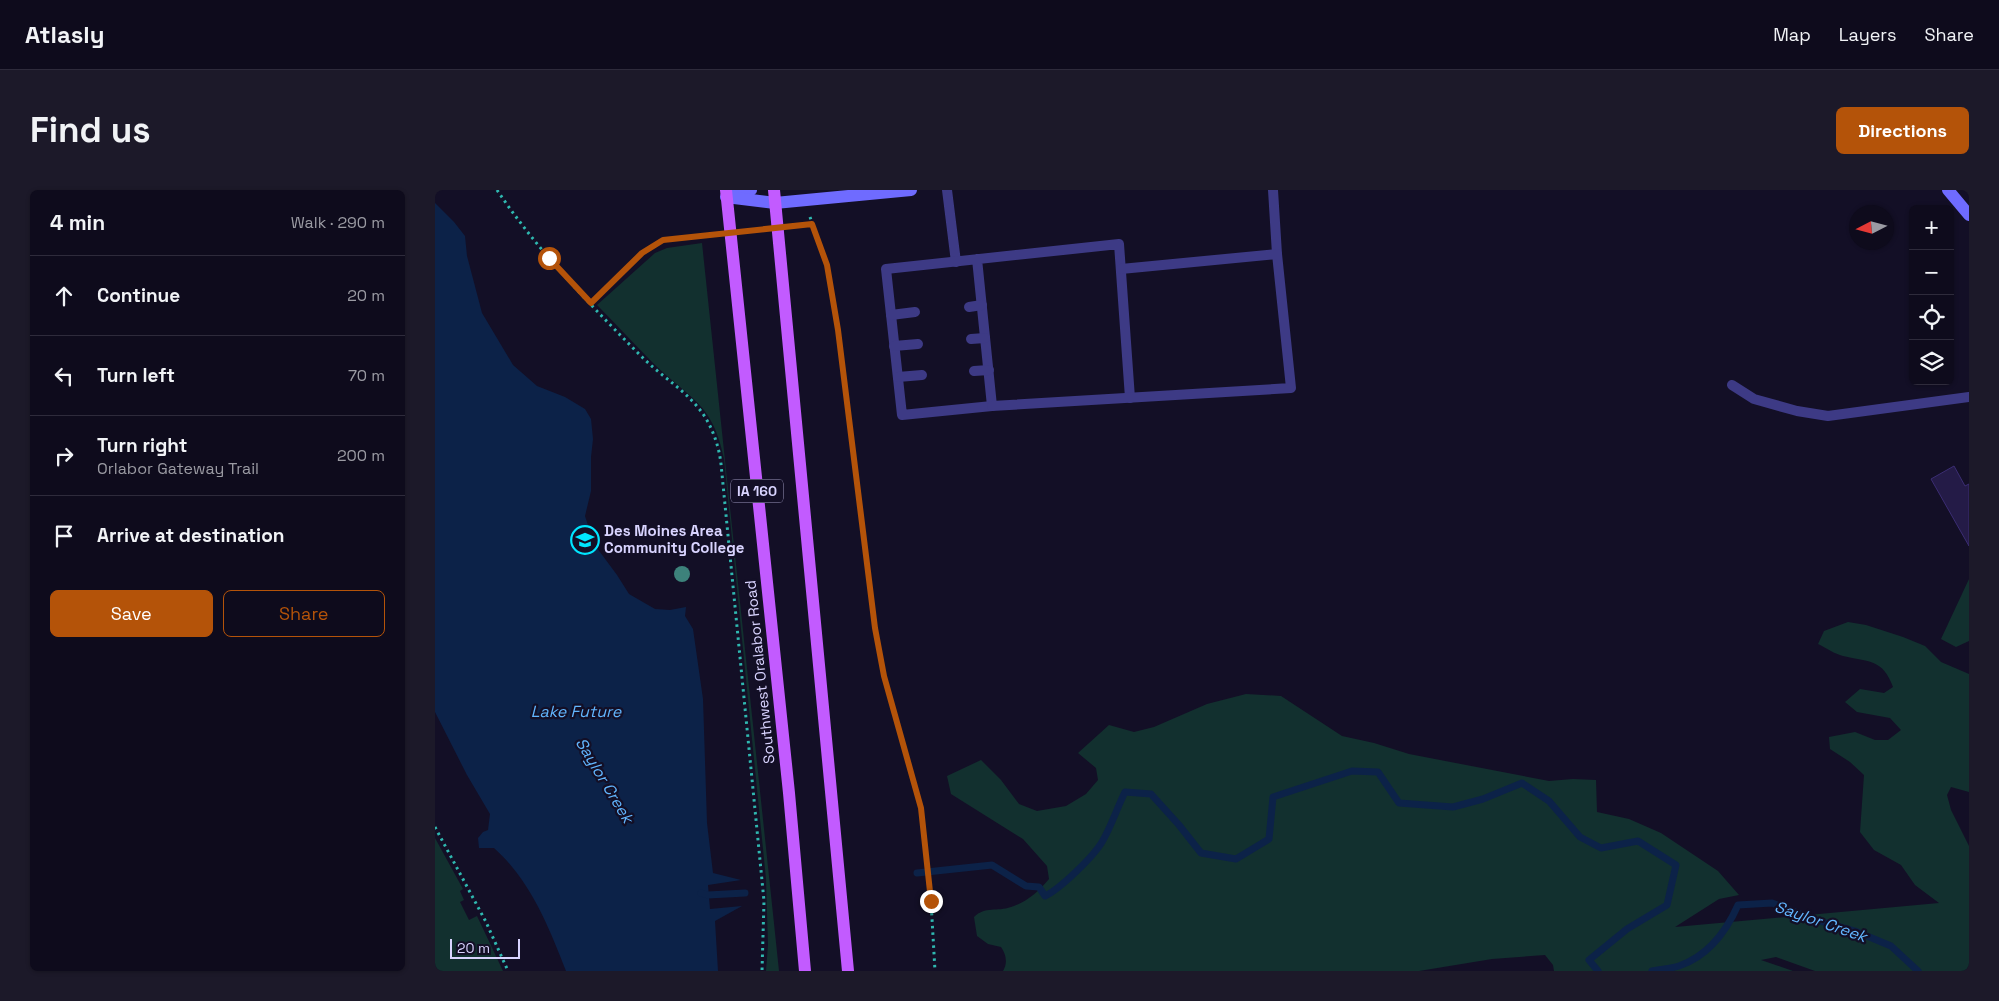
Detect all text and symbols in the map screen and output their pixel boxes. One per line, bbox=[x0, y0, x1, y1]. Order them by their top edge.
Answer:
text: Atlasly bbox=[25, 19, 104, 50]
text: Map bbox=[1773, 23, 1811, 46]
text: Layers bbox=[1839, 23, 1896, 46]
text: Share bbox=[1924, 23, 1974, 46]
button: Directions bbox=[1836, 107, 1969, 154]
text: Find us bbox=[30, 108, 151, 152]
north arrow bbox=[1849, 205, 1894, 250]
map controls bbox=[1909, 205, 1954, 385]
button: + bbox=[1909, 205, 1954, 250]
text: 4 min bbox=[50, 209, 105, 236]
text: Walk · 290 m bbox=[291, 212, 385, 233]
route start bbox=[538, 247, 561, 270]
button: − bbox=[1909, 250, 1954, 295]
icon: ahead bbox=[50, 282, 78, 310]
text: Continue bbox=[97, 283, 180, 308]
text: 20 m bbox=[347, 285, 385, 306]
button: locate bbox=[1909, 295, 1954, 340]
button: layers bbox=[1909, 340, 1954, 385]
icon: left bbox=[50, 362, 78, 390]
text: Turn left bbox=[97, 363, 175, 388]
text: 70 m bbox=[348, 365, 385, 386]
text: Turn right bbox=[97, 433, 187, 458]
icon: right bbox=[50, 442, 78, 470]
text: 200 m bbox=[337, 445, 385, 466]
text: Orlabor Gateway Trail bbox=[97, 458, 259, 479]
road number: IA 160 bbox=[731, 480, 783, 502]
place label: Des Moines Area Community College bbox=[604, 521, 745, 557]
icon: arrive bbox=[50, 522, 78, 550]
text: Arrive at destination bbox=[97, 523, 285, 548]
school or university icon: Des Moines Area Community College bbox=[570, 525, 600, 555]
street label: Southwest Oralabor Road bbox=[740, 579, 779, 765]
button: Save bbox=[50, 590, 213, 637]
button: Share bbox=[223, 590, 385, 637]
water label: Lake Future bbox=[531, 701, 622, 722]
water label: Saylor Creek bbox=[571, 734, 640, 829]
route end bbox=[920, 890, 943, 913]
water label: Saylor Creek bbox=[1772, 896, 1872, 948]
scale bar bbox=[450, 936, 520, 959]
text: 20 m bbox=[457, 939, 490, 957]

